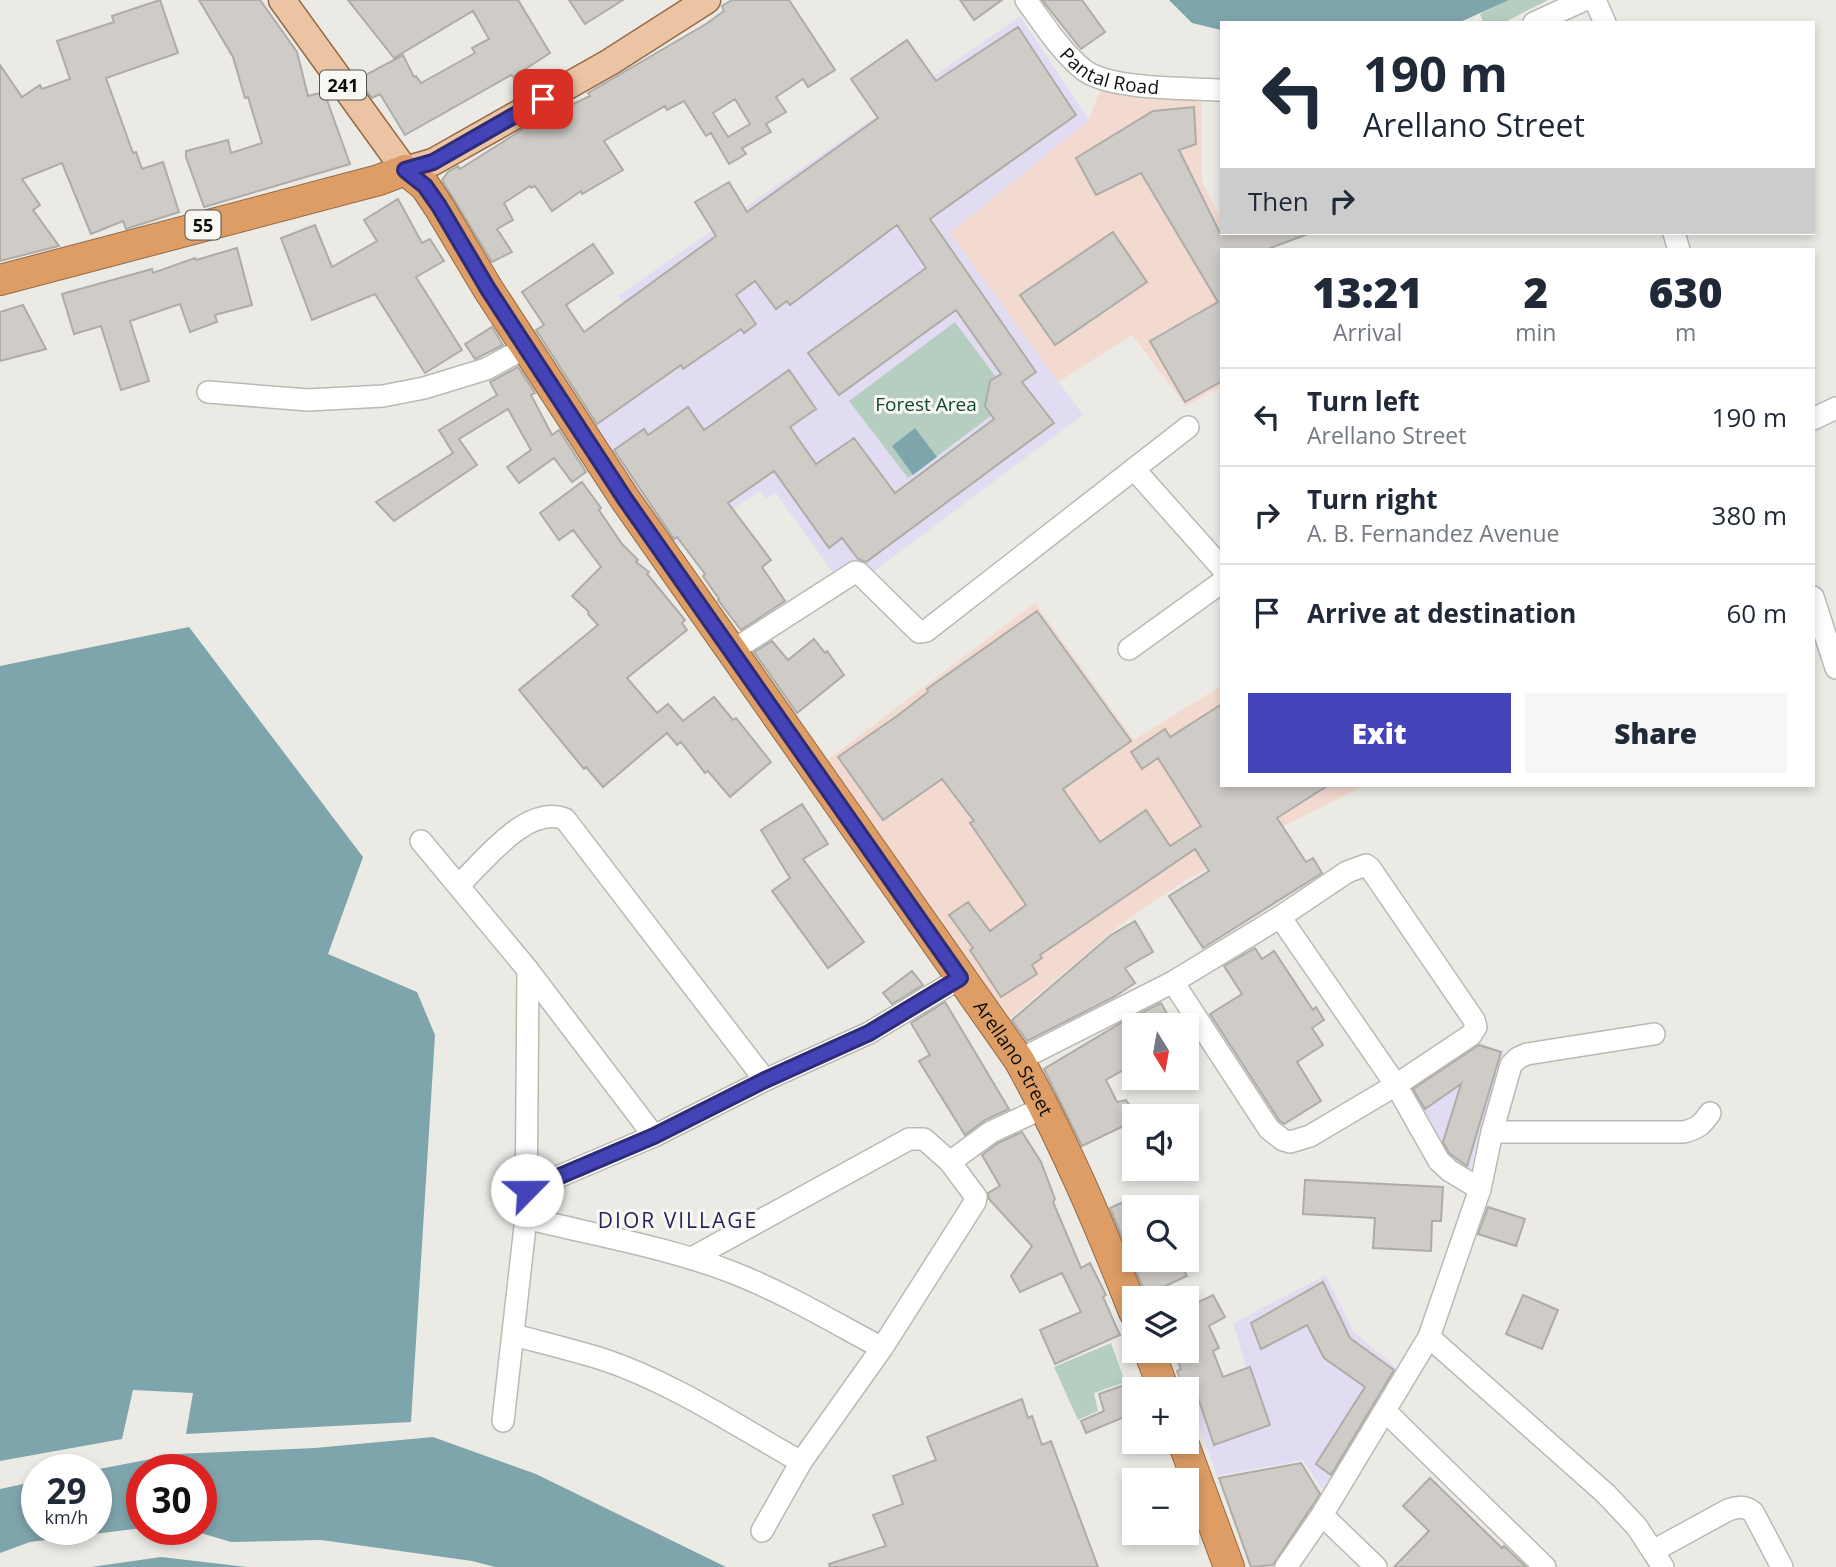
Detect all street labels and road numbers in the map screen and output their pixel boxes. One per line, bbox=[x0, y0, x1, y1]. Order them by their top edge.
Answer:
street label: Pantal Road bbox=[1054, 42, 1160, 100]
road number: 241 bbox=[320, 70, 366, 100]
road number: 55 bbox=[186, 210, 220, 240]
street label: Arellano Street bbox=[968, 995, 1059, 1120]

